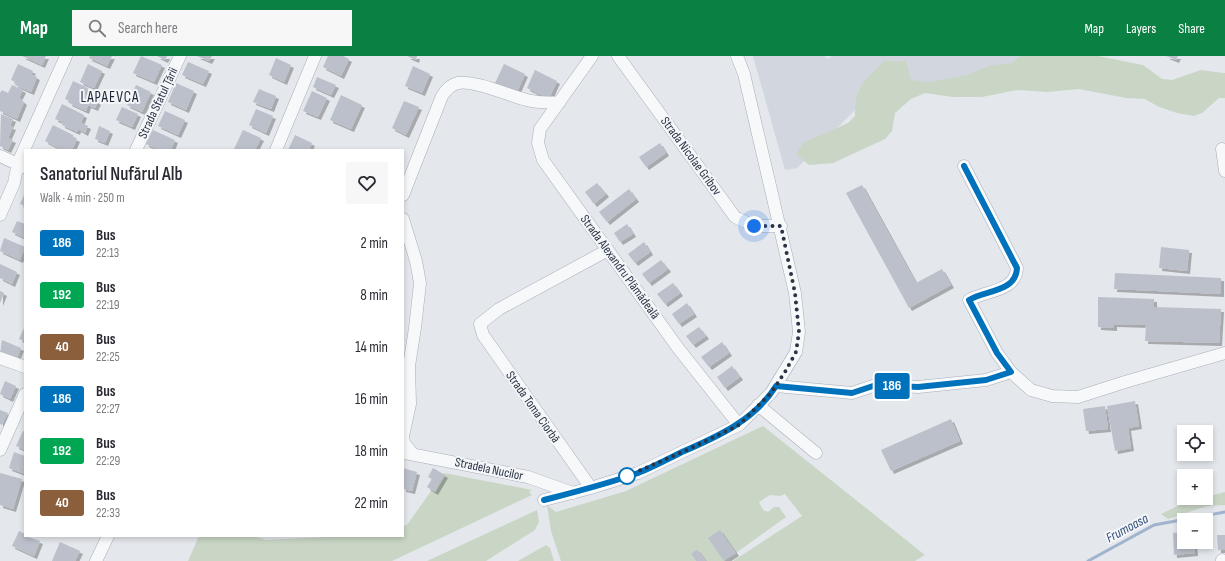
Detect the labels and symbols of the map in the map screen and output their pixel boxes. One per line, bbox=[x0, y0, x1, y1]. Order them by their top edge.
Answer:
street label: Strada Sfatul Țării bbox=[135, 65, 181, 141]
district label: LAPAEVCA bbox=[80, 88, 140, 107]
street label: Strada Nicolae Gribov bbox=[657, 114, 725, 198]
street label: Strada Alexandru Plămădeală bbox=[577, 212, 663, 322]
your location bbox=[744, 216, 764, 236]
street label: Strada Toma Ciorbă bbox=[502, 368, 564, 446]
line badge: 186 bbox=[869, 373, 915, 399]
street label: Stradela Nucilor bbox=[453, 454, 525, 484]
unlabelled marker bbox=[618, 467, 636, 485]
water label: Frumoasa bbox=[1103, 510, 1151, 546]

